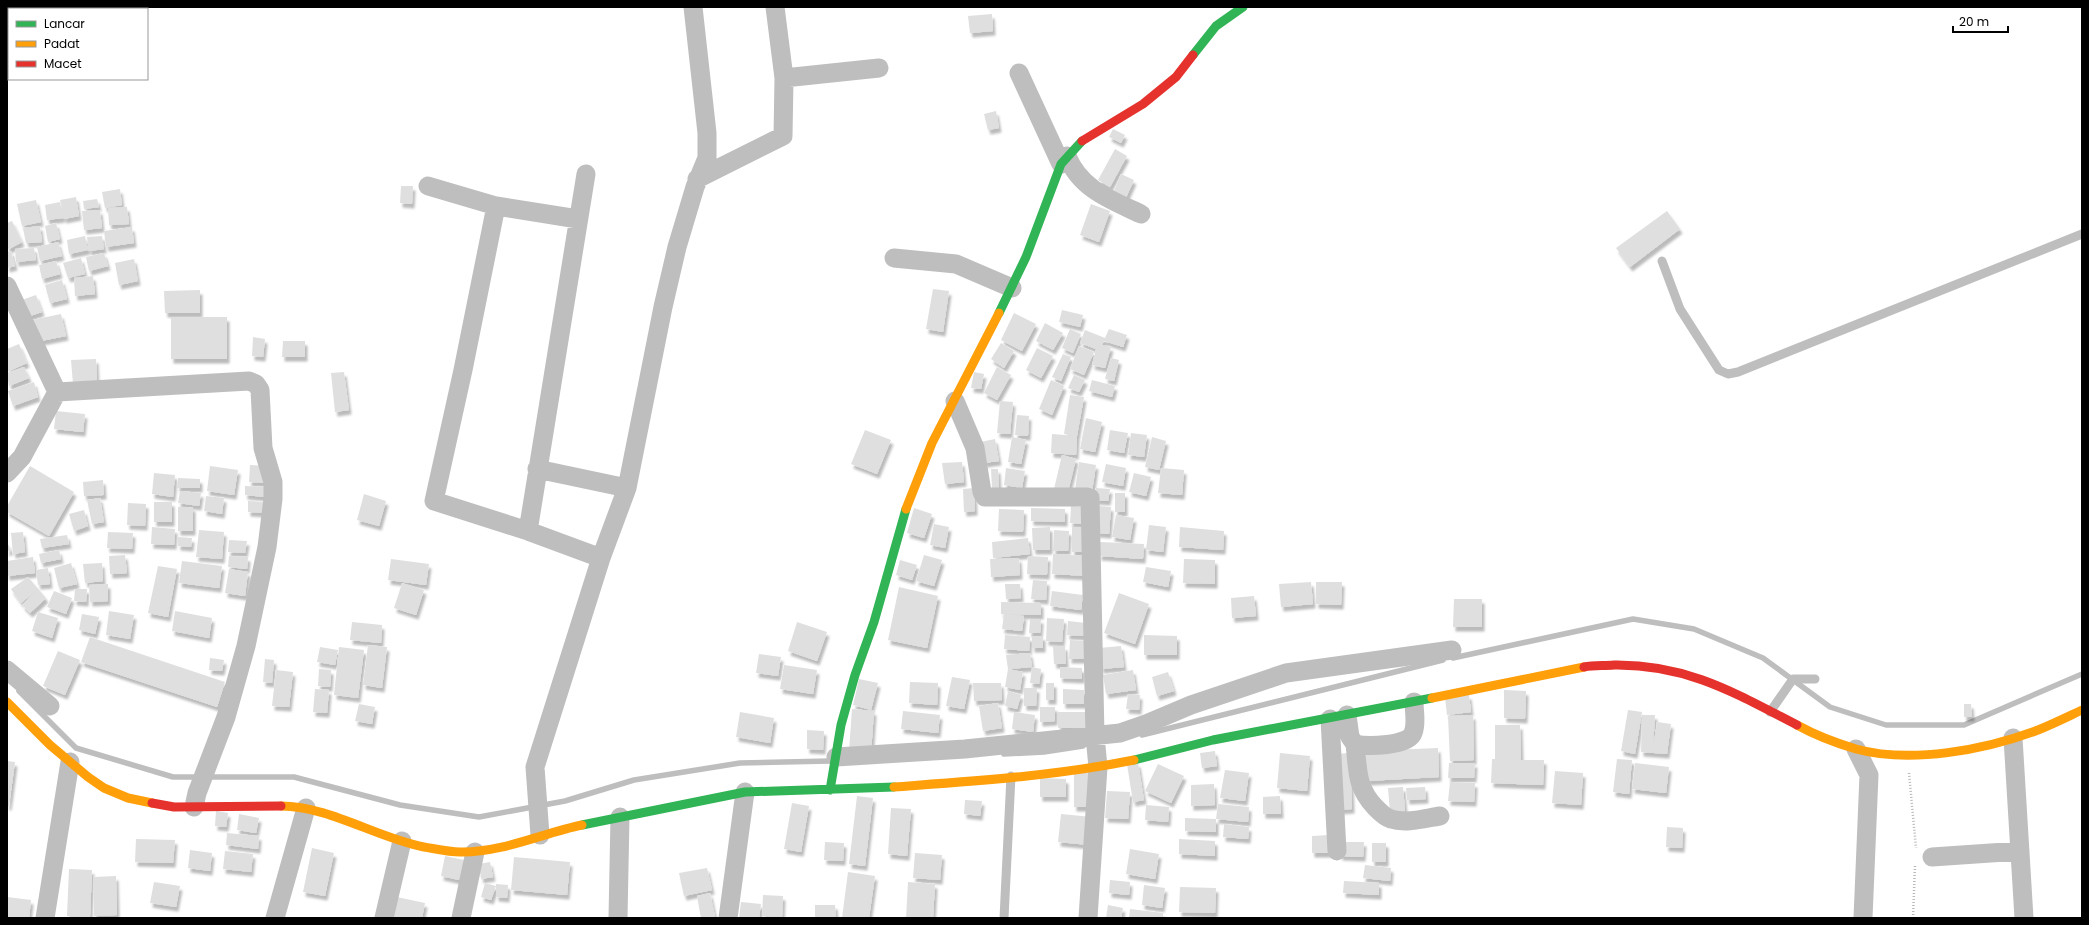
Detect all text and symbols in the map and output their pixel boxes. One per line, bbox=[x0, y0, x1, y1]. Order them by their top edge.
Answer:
legend bbox=[8, 8, 148, 80]
scale bar bbox=[1953, 8, 2008, 34]
text: 20 m bbox=[1959, 13, 1989, 30]
text: Lancar bbox=[44, 15, 85, 32]
text: Padat bbox=[44, 35, 80, 52]
text: Macet bbox=[44, 55, 82, 72]

